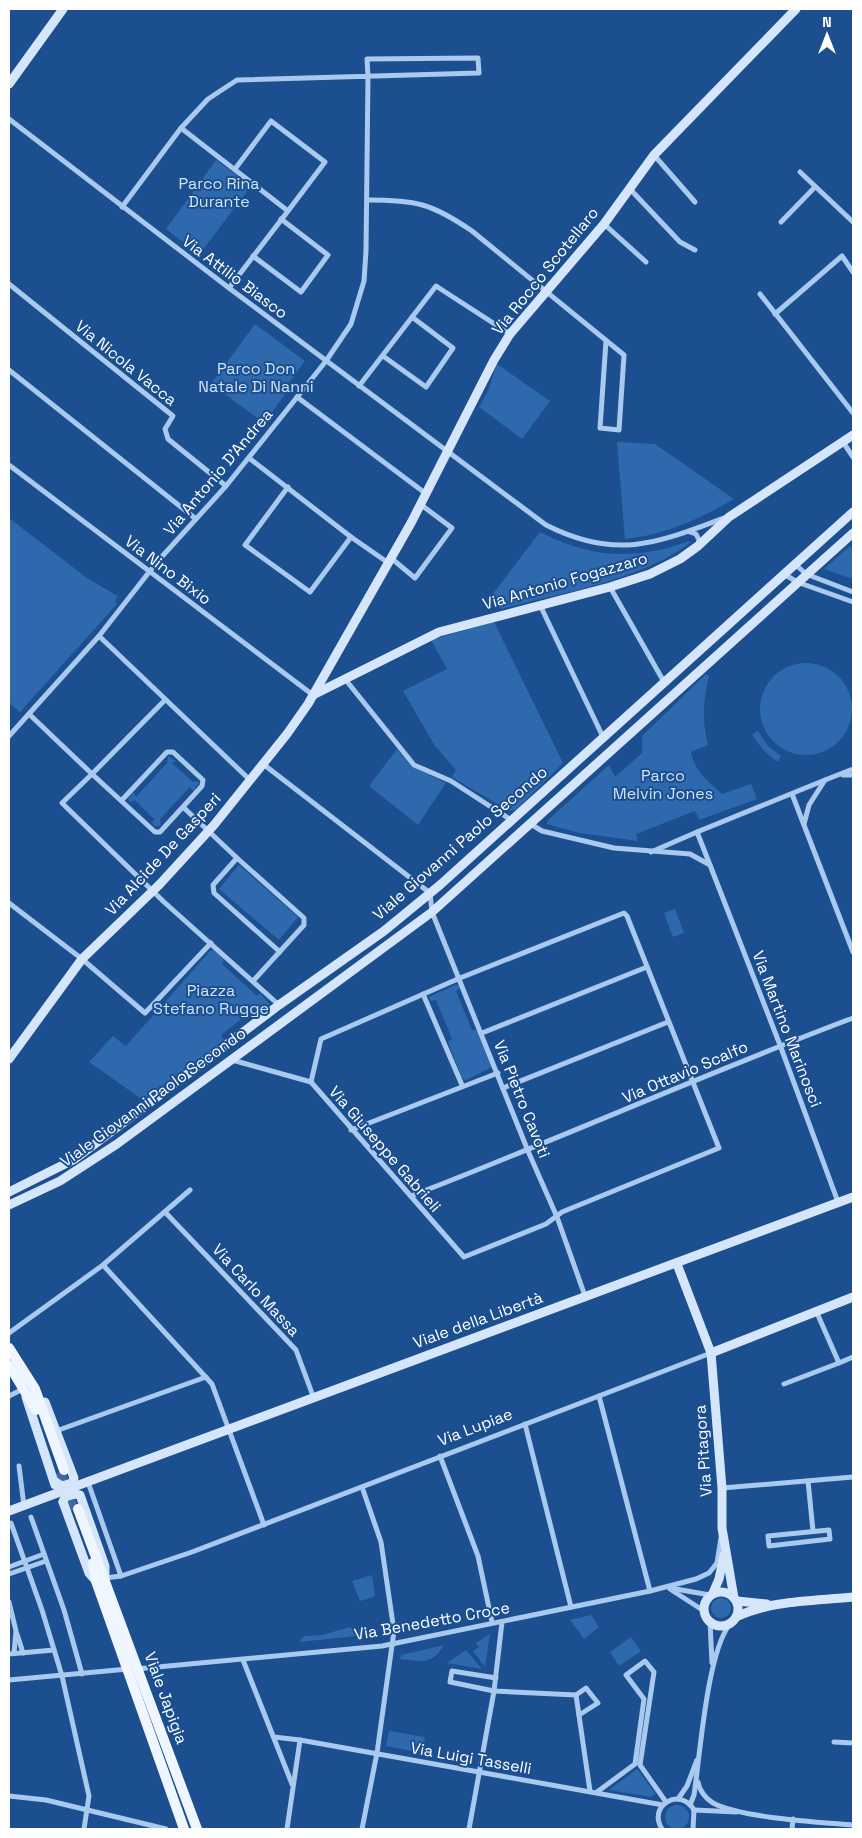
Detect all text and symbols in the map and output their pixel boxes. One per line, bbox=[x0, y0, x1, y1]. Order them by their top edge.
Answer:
north arrow bbox=[802, 10, 852, 60]
text: N bbox=[822, 13, 832, 31]
park label: Parco Rina Durante bbox=[179, 173, 259, 212]
street label: Via Rocco Scotellaro bbox=[487, 203, 603, 339]
street label: Via Attilio Biasco bbox=[178, 230, 292, 324]
street label: Via Nicola Vacca bbox=[71, 316, 181, 410]
park label: Parco Don Natale Di Nanni bbox=[198, 358, 314, 397]
street label: Via Antonio D'Andrea bbox=[159, 404, 277, 540]
street label: Via Nino Bixio bbox=[120, 531, 216, 609]
street label: Via Antonio Fogazzaro bbox=[480, 547, 650, 615]
street label: Viale Giovanni Paolo Secondo bbox=[368, 761, 552, 925]
park label: Parco Melvin Jones bbox=[613, 765, 713, 804]
street label: Via Alcide De Gasperi bbox=[101, 788, 225, 920]
street label: Via Martino Marinosci bbox=[747, 948, 827, 1110]
park label: Piazza Stefano Rugge bbox=[153, 980, 269, 1019]
street label: Viale Giovanni Paolo Secondo bbox=[56, 1022, 250, 1172]
street label: Via Ottavio Scalfo bbox=[619, 1036, 751, 1108]
street label: Via Pietro Cavoti bbox=[489, 1037, 555, 1161]
street label: Via Giuseppe Gabrieli bbox=[324, 1081, 446, 1217]
street label: Via Carlo Massa bbox=[208, 1239, 304, 1341]
street label: Viale della Libertà bbox=[410, 1287, 546, 1353]
street label: Via Lupiae bbox=[435, 1403, 515, 1451]
street label: Via Pitagora bbox=[689, 1404, 717, 1498]
street label: Via Benedetto Croce bbox=[353, 1597, 511, 1645]
street label: Viale Japigia bbox=[140, 1649, 192, 1747]
street label: Via Luigi Tasselli bbox=[409, 1737, 533, 1779]

